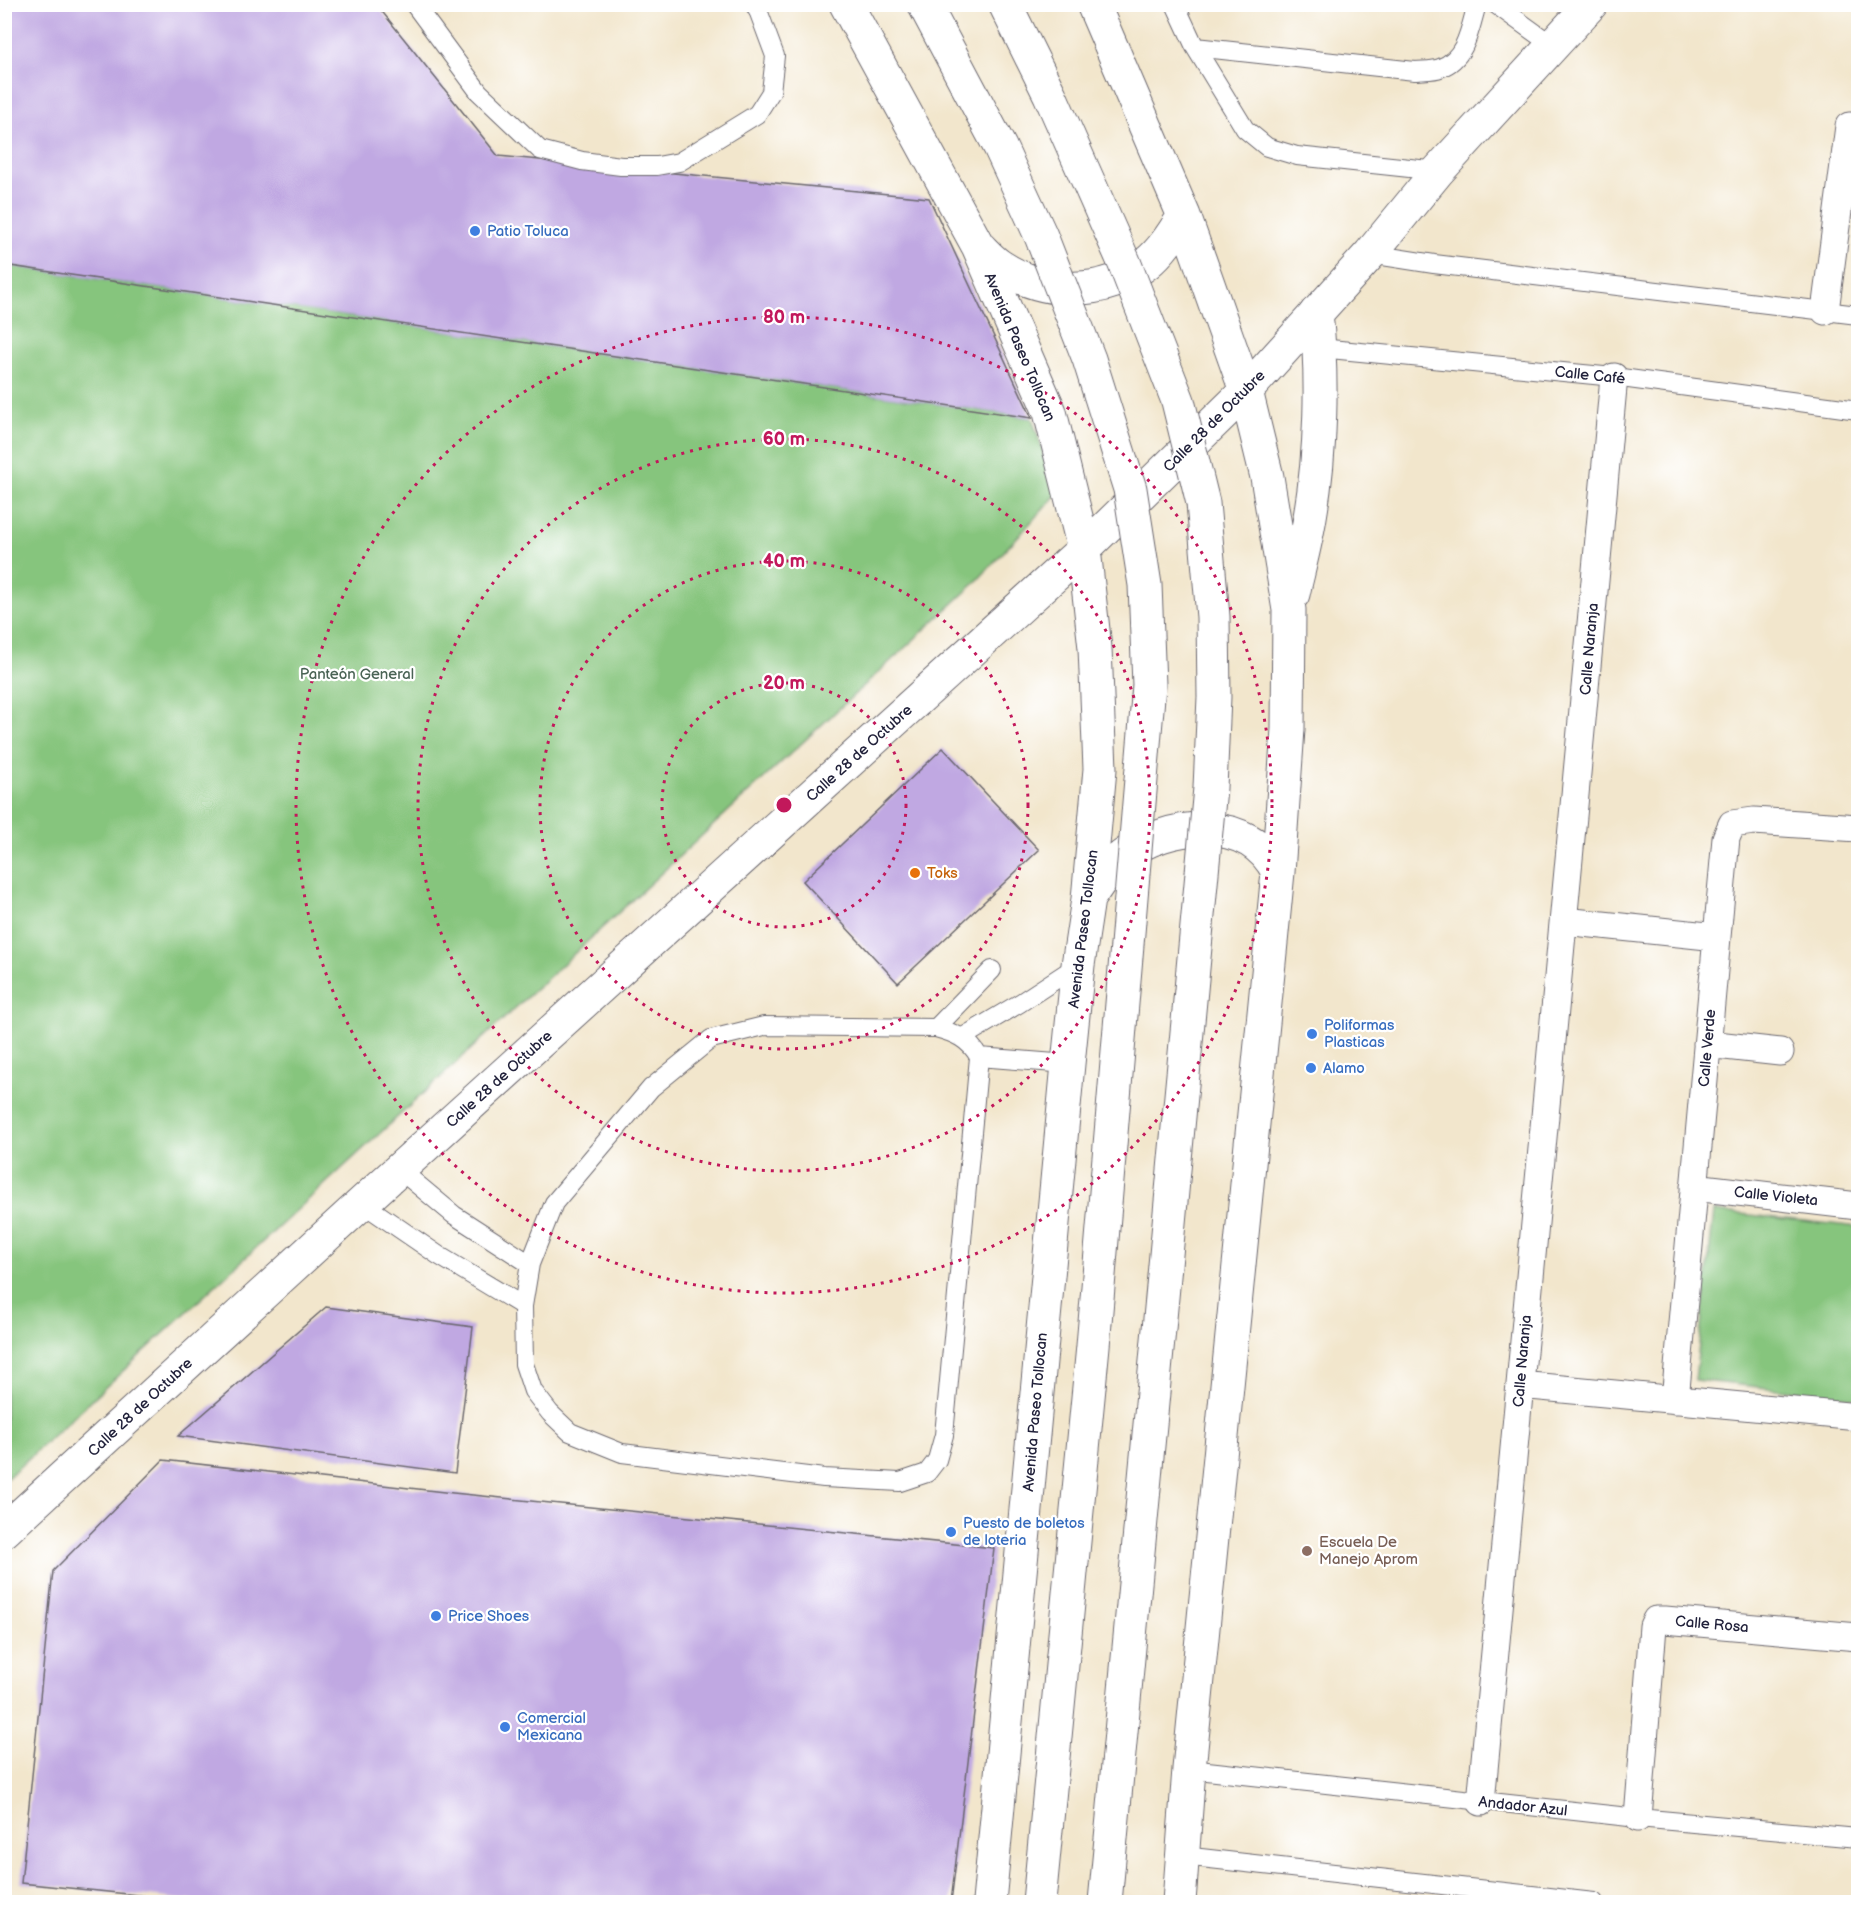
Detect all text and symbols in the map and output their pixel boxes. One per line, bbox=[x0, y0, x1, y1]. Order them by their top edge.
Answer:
place label: Patio Toluca bbox=[487, 222, 569, 241]
marker: Patio Toluca bbox=[468, 224, 482, 238]
street label: Avenida Paseo Tollocan bbox=[980, 270, 1059, 424]
text: 80 m bbox=[763, 307, 805, 328]
street label: Calle Café bbox=[1554, 362, 1626, 389]
street label: Calle 28 de Octubre bbox=[1159, 366, 1269, 476]
text: 60 m bbox=[763, 429, 805, 450]
text: 40 m bbox=[763, 551, 805, 572]
street label: Calle Naranja bbox=[1576, 602, 1603, 696]
park label: Panteón General bbox=[300, 665, 414, 684]
text: 20 m bbox=[763, 673, 805, 694]
street label: Calle 28 de Octubre bbox=[802, 701, 916, 806]
centre of rings bbox=[774, 795, 794, 815]
street label: Avenida Paseo Tollocan bbox=[1064, 849, 1103, 1009]
place label: Toks bbox=[927, 864, 958, 883]
marker: Toks bbox=[908, 866, 922, 880]
street label: Calle Verde bbox=[1695, 1008, 1720, 1088]
place label: Poliformas Plasticas bbox=[1324, 1016, 1395, 1052]
street label: Calle 28 de Octubre bbox=[442, 1027, 556, 1132]
marker: Poliformas Plasticas bbox=[1305, 1027, 1319, 1041]
place label: Alamo bbox=[1323, 1059, 1365, 1078]
marker: Alamo bbox=[1304, 1061, 1318, 1075]
street label: Calle Violeta bbox=[1733, 1183, 1819, 1210]
street label: Calle Naranja bbox=[1509, 1314, 1536, 1408]
street label: Avenida Paseo Tollocan bbox=[1019, 1332, 1052, 1492]
street label: Calle 28 de Octubre bbox=[84, 1354, 197, 1461]
place label: Puesto de boletos de loteria bbox=[963, 1514, 1085, 1550]
marker: Puesto de boletos de loteria bbox=[944, 1525, 958, 1539]
place label: Escuela De Manejo Aprom bbox=[1319, 1533, 1418, 1569]
marker: Escuela De Manejo Aprom bbox=[1300, 1544, 1314, 1558]
place label: Price Shoes bbox=[448, 1607, 530, 1626]
marker: Price Shoes bbox=[429, 1609, 443, 1623]
street label: Calle Rosa bbox=[1674, 1612, 1750, 1637]
place label: Comercial Mexicana bbox=[517, 1709, 586, 1745]
marker: Comercial Mexicana bbox=[498, 1720, 512, 1734]
street label: Andador Azul bbox=[1478, 1792, 1568, 1821]

